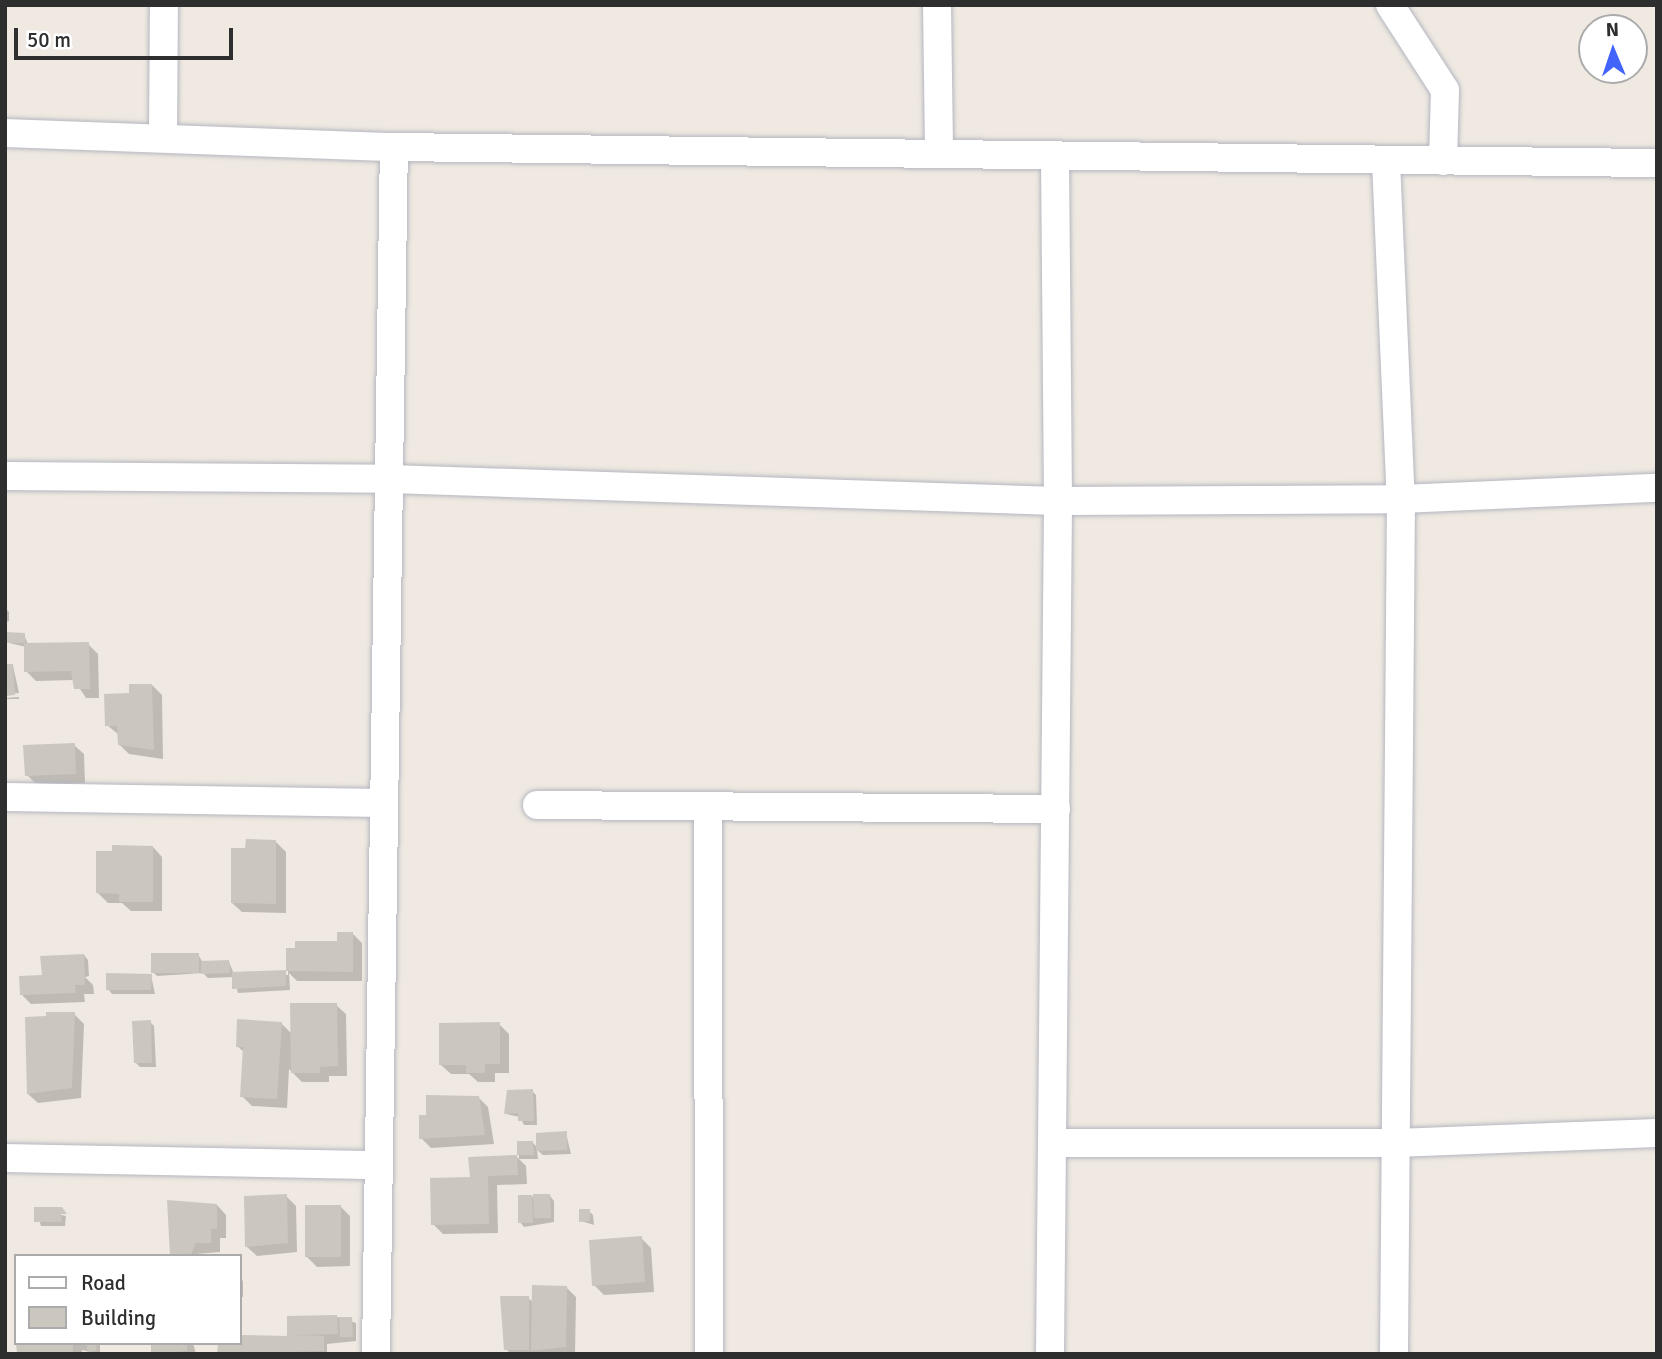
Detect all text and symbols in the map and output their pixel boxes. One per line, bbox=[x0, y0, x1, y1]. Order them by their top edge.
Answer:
scale bar bbox=[18, 14, 236, 58]
north arrow bbox=[1578, 14, 1648, 84]
text: N bbox=[1605, 18, 1619, 42]
text: 50 m bbox=[27, 27, 71, 53]
legend bbox=[14, 1254, 242, 1345]
text: Road bbox=[81, 1270, 126, 1296]
text: Building bbox=[81, 1305, 156, 1331]

